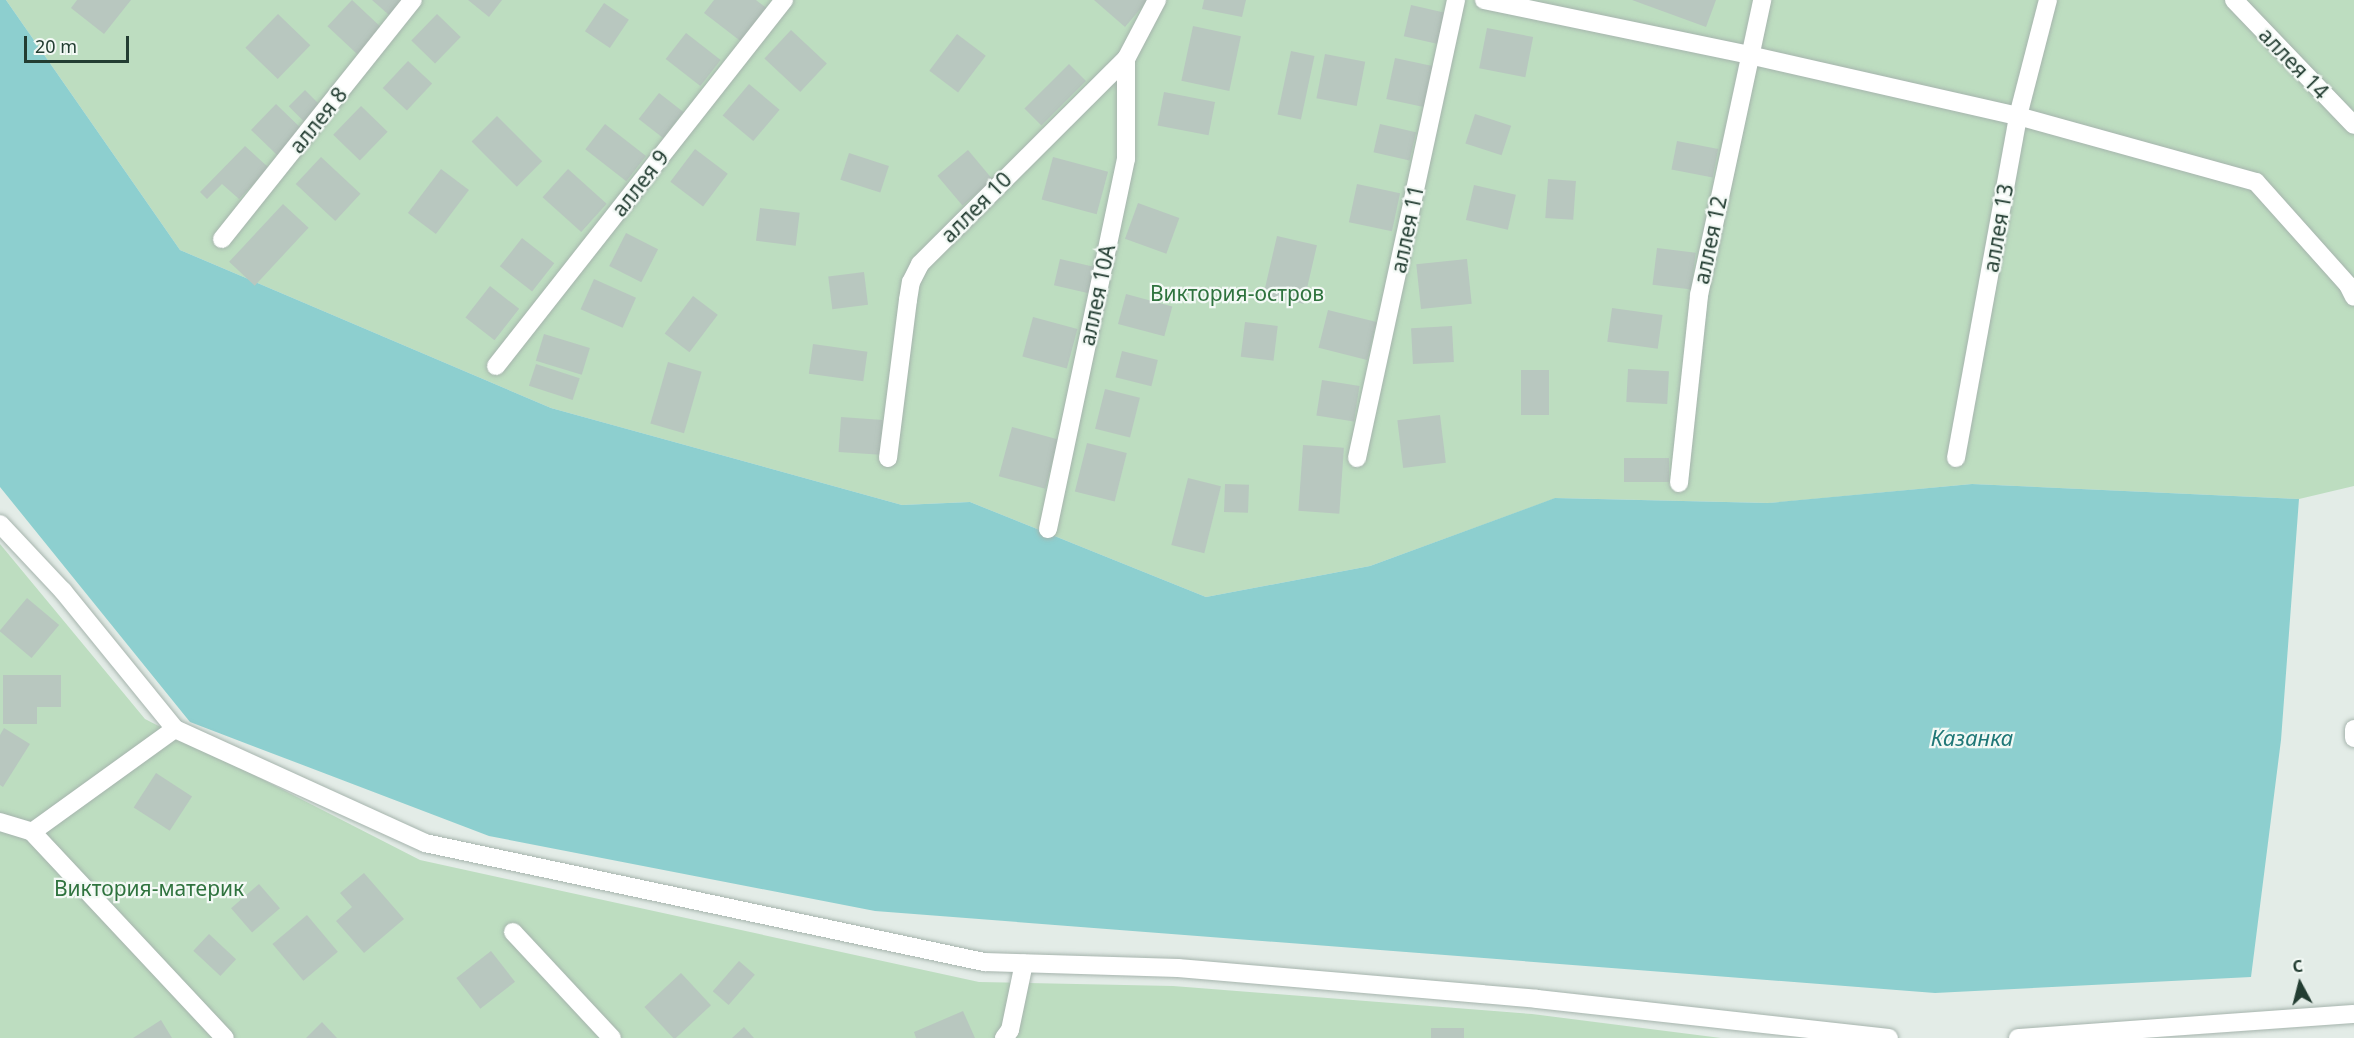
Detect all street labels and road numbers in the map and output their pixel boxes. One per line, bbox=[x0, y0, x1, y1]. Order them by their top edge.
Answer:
street label: аллея 14 bbox=[2254, 22, 2334, 104]
street label: аллея 8 bbox=[284, 82, 352, 158]
street label: аллея 9 bbox=[606, 145, 674, 221]
street label: аллея 10 bbox=[936, 167, 1016, 247]
street label: аллея 13 bbox=[1978, 182, 2018, 274]
street label: аллея 11 bbox=[1385, 183, 1429, 275]
street label: аллея 12 bbox=[1688, 194, 1732, 286]
street label: аллея 10А bbox=[1074, 242, 1120, 348]

